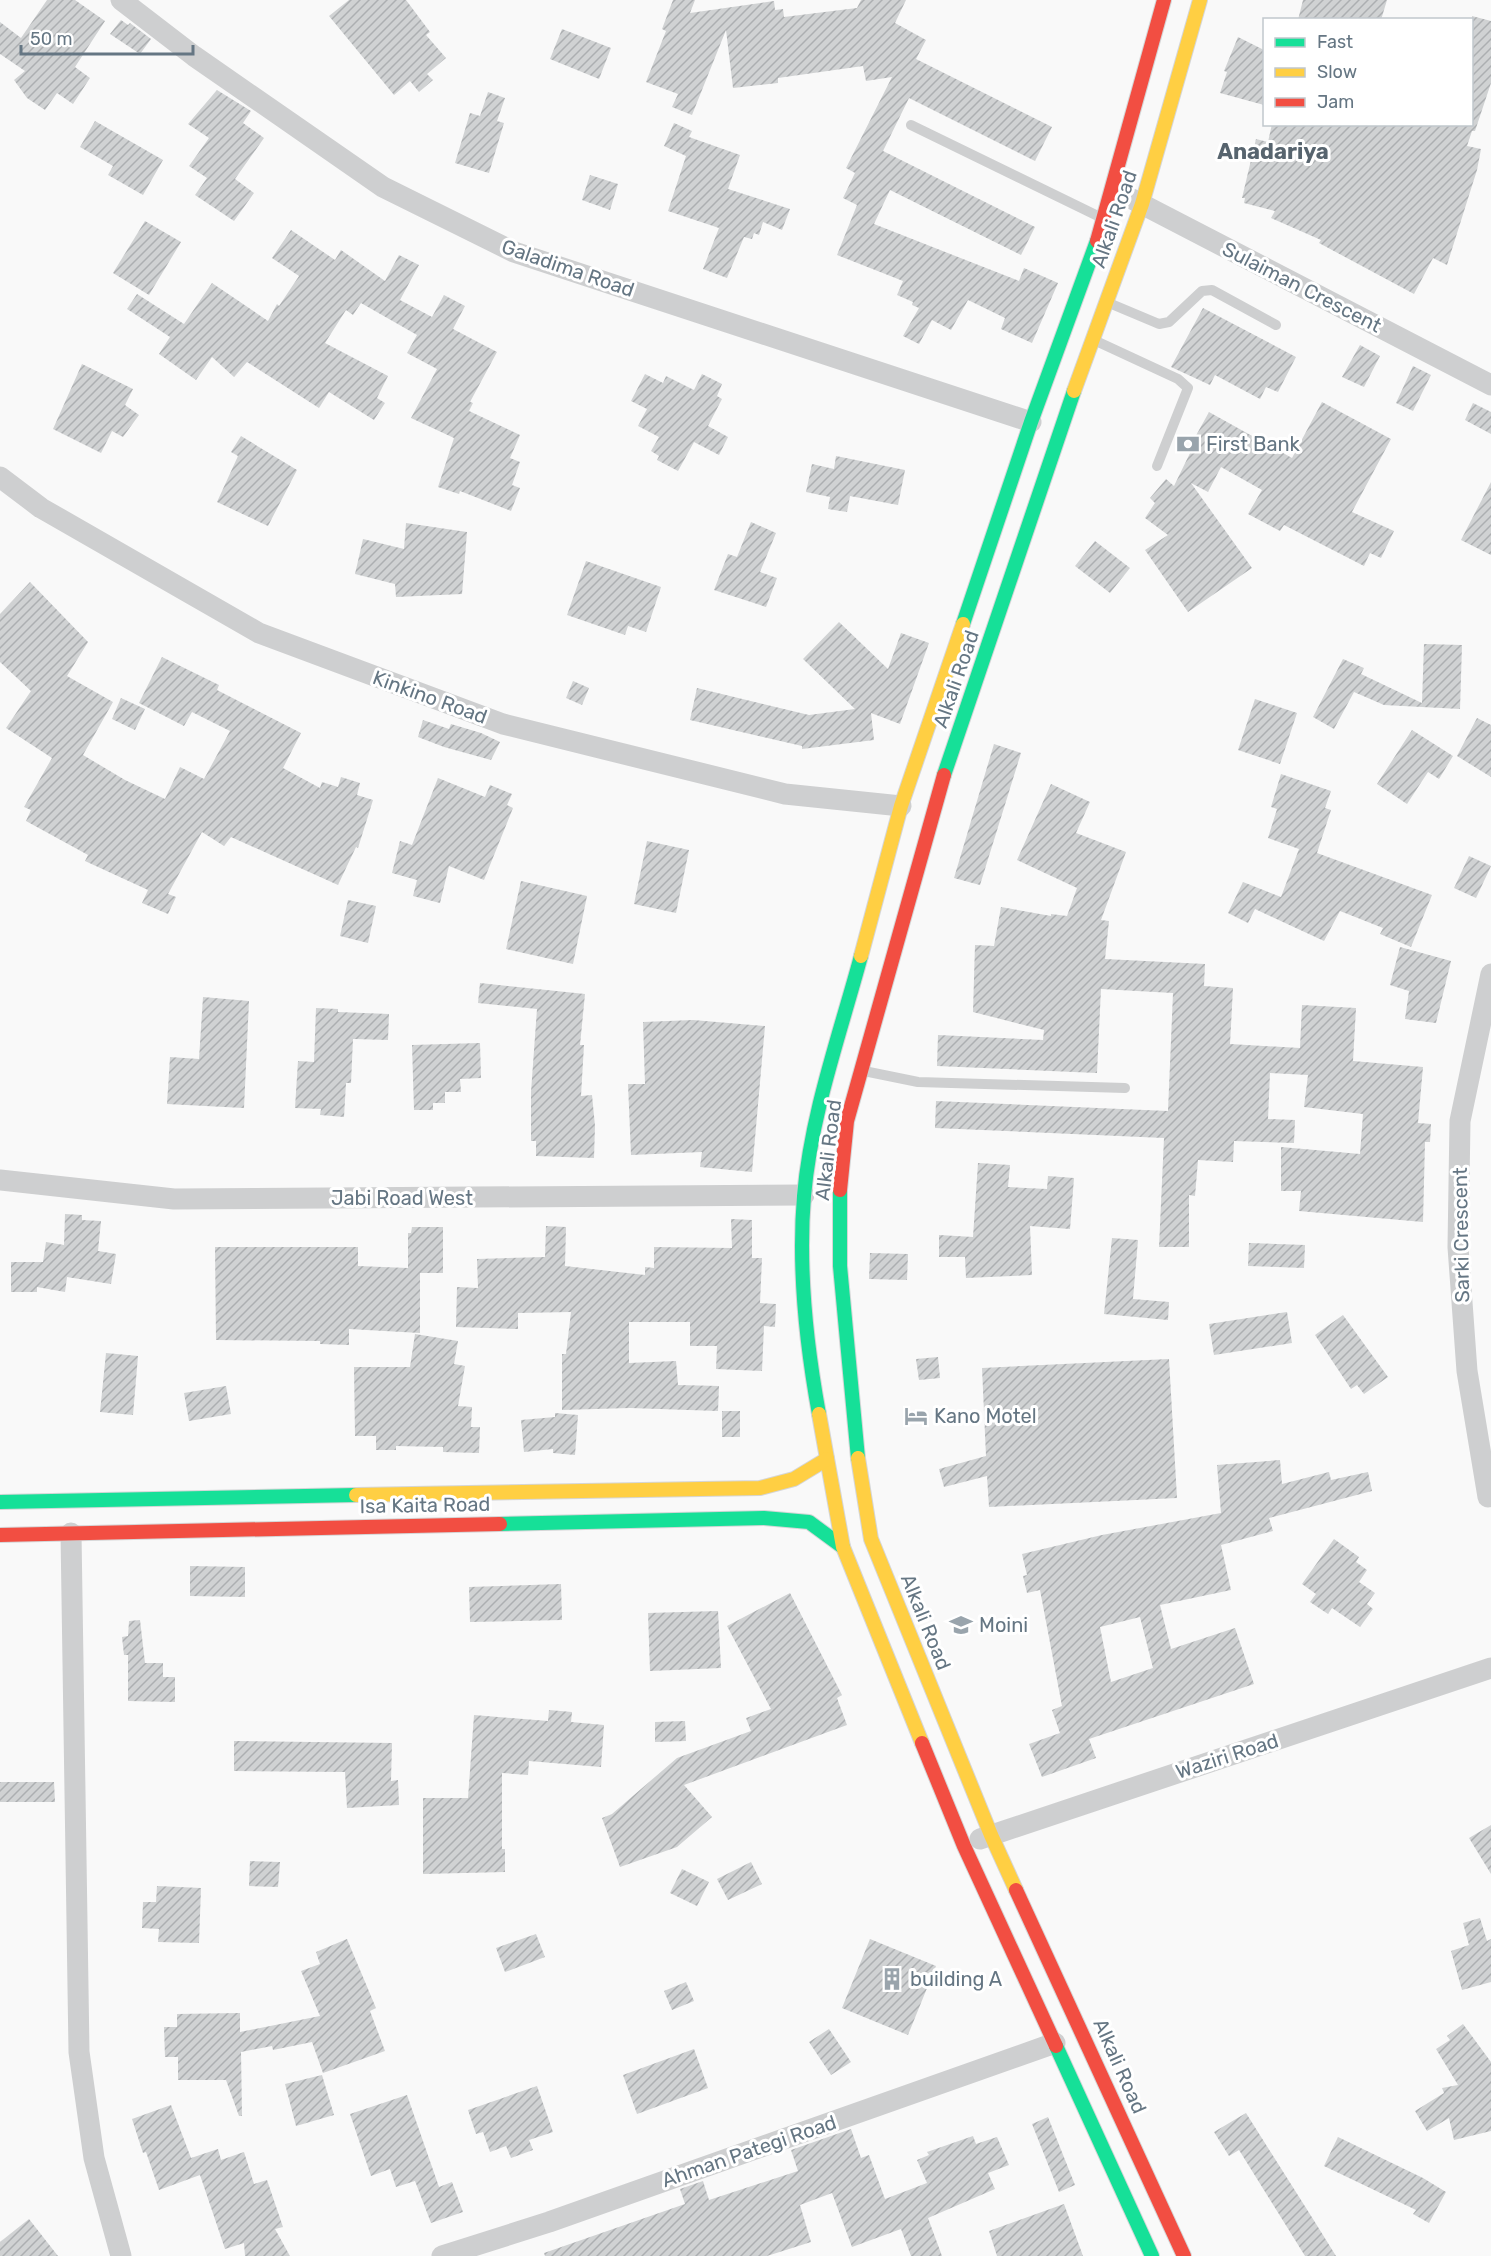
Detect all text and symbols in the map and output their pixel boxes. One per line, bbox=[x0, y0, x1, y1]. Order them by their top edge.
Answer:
scale bar bbox=[21, 18, 194, 56]
legend bbox=[1263, 18, 1473, 126]
text: 50 m bbox=[30, 28, 73, 50]
text: Fast bbox=[1317, 31, 1353, 53]
text: Slow bbox=[1317, 61, 1357, 83]
text: Jam bbox=[1317, 91, 1354, 113]
district label: Anadariya bbox=[1217, 138, 1329, 165]
street label: Alkali Road bbox=[1086, 167, 1142, 271]
street label: Galadima Road bbox=[499, 234, 637, 302]
street label: Sulaiman Crescent bbox=[1218, 237, 1386, 338]
bank icon: First Bank bbox=[1175, 431, 1201, 457]
place label: First Bank bbox=[1206, 432, 1301, 456]
street label: Alkali Road bbox=[928, 627, 984, 731]
street label: Kinkino Road bbox=[369, 665, 491, 729]
street label: Alkali Road bbox=[810, 1098, 846, 1202]
street label: Sarki Crescent bbox=[1448, 1167, 1474, 1303]
street label: Jabi Road West bbox=[331, 1186, 473, 1210]
hotel icon: Kano Motel bbox=[903, 1403, 929, 1429]
place label: Kano Motel bbox=[934, 1404, 1037, 1428]
street label: Isa Kaita Road bbox=[360, 1492, 490, 1518]
street label: Alkali Road bbox=[896, 1570, 956, 1674]
school or university icon: Moini bbox=[948, 1612, 974, 1638]
place label: Moini bbox=[979, 1613, 1028, 1637]
street label: Waziri Road bbox=[1173, 1728, 1281, 1784]
building icon: building A bbox=[879, 1966, 905, 1992]
place label: building A bbox=[910, 1967, 1002, 1991]
street label: Alkali Road bbox=[1088, 2015, 1152, 2117]
street label: Ahman Pategi Road bbox=[659, 2110, 839, 2192]

